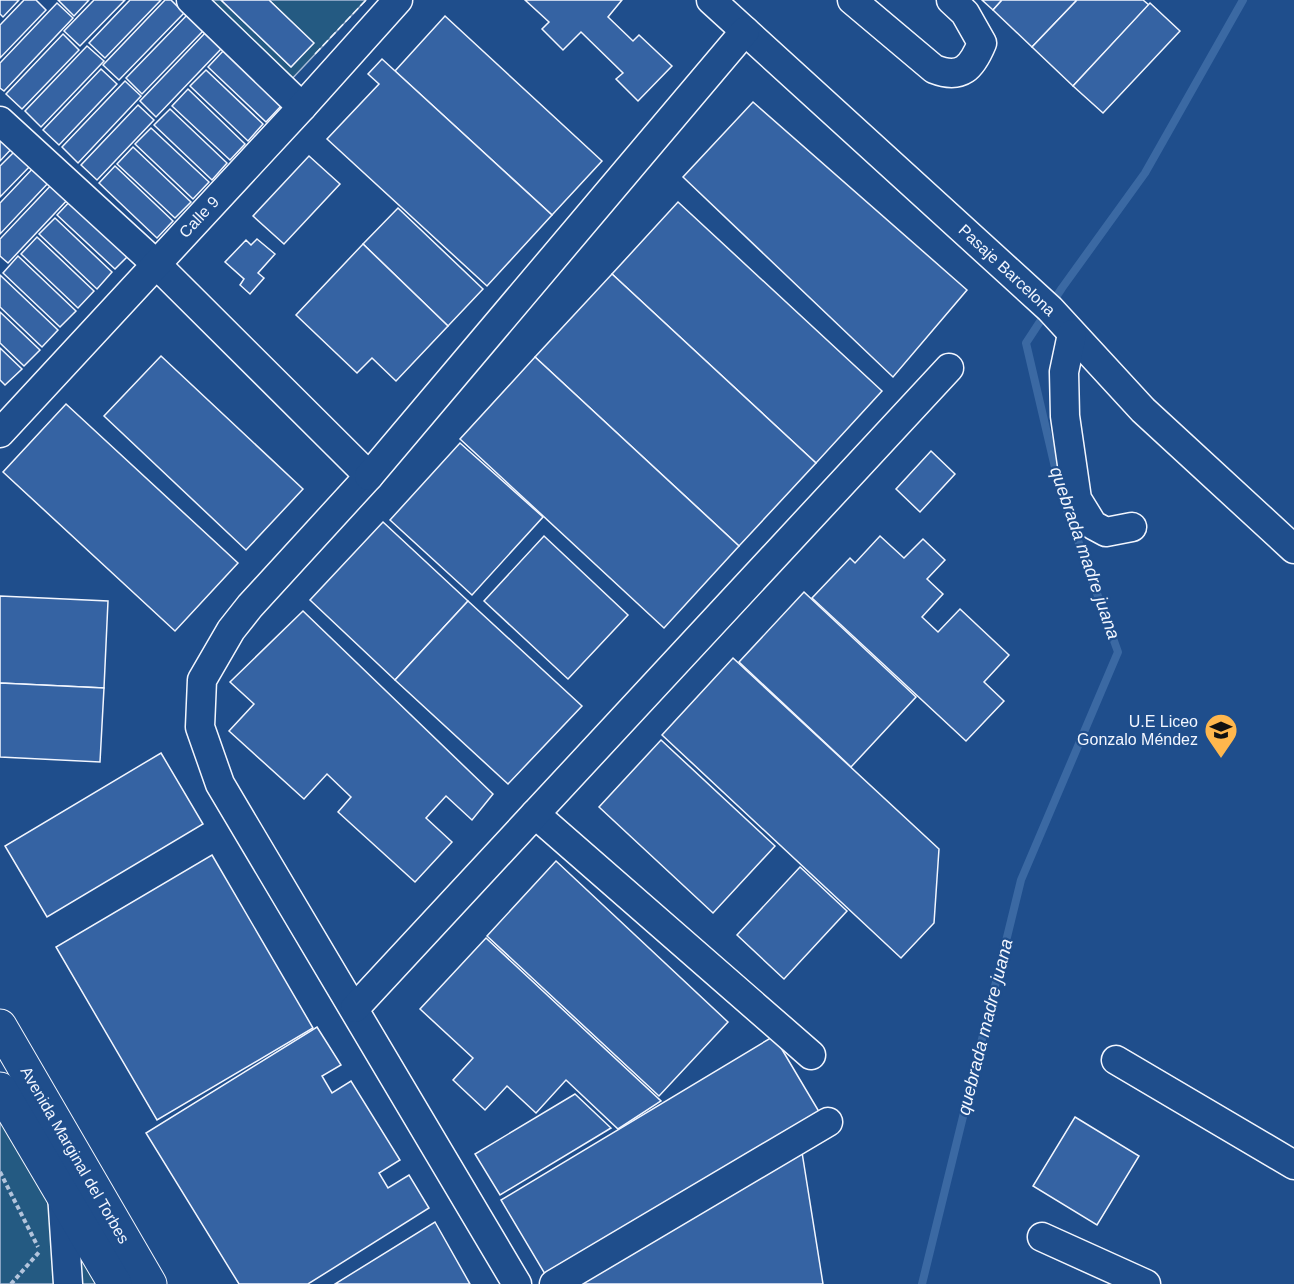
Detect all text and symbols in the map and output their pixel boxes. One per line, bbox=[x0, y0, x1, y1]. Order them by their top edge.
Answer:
street label: Calle 9 bbox=[176, 193, 222, 241]
street label: Pasaje Barcelona bbox=[955, 221, 1059, 319]
water label: quebrada madre juana bbox=[1046, 464, 1124, 642]
school or university icon: U.E Liceo Gonzalo Méndez bbox=[1203, 712, 1239, 759]
place label: U.E Liceo Gonzalo Méndez bbox=[1077, 713, 1198, 748]
water label: quebrada madre juana bbox=[953, 937, 1017, 1117]
street label: Avenida Marginal del Torbes bbox=[17, 1064, 133, 1246]

